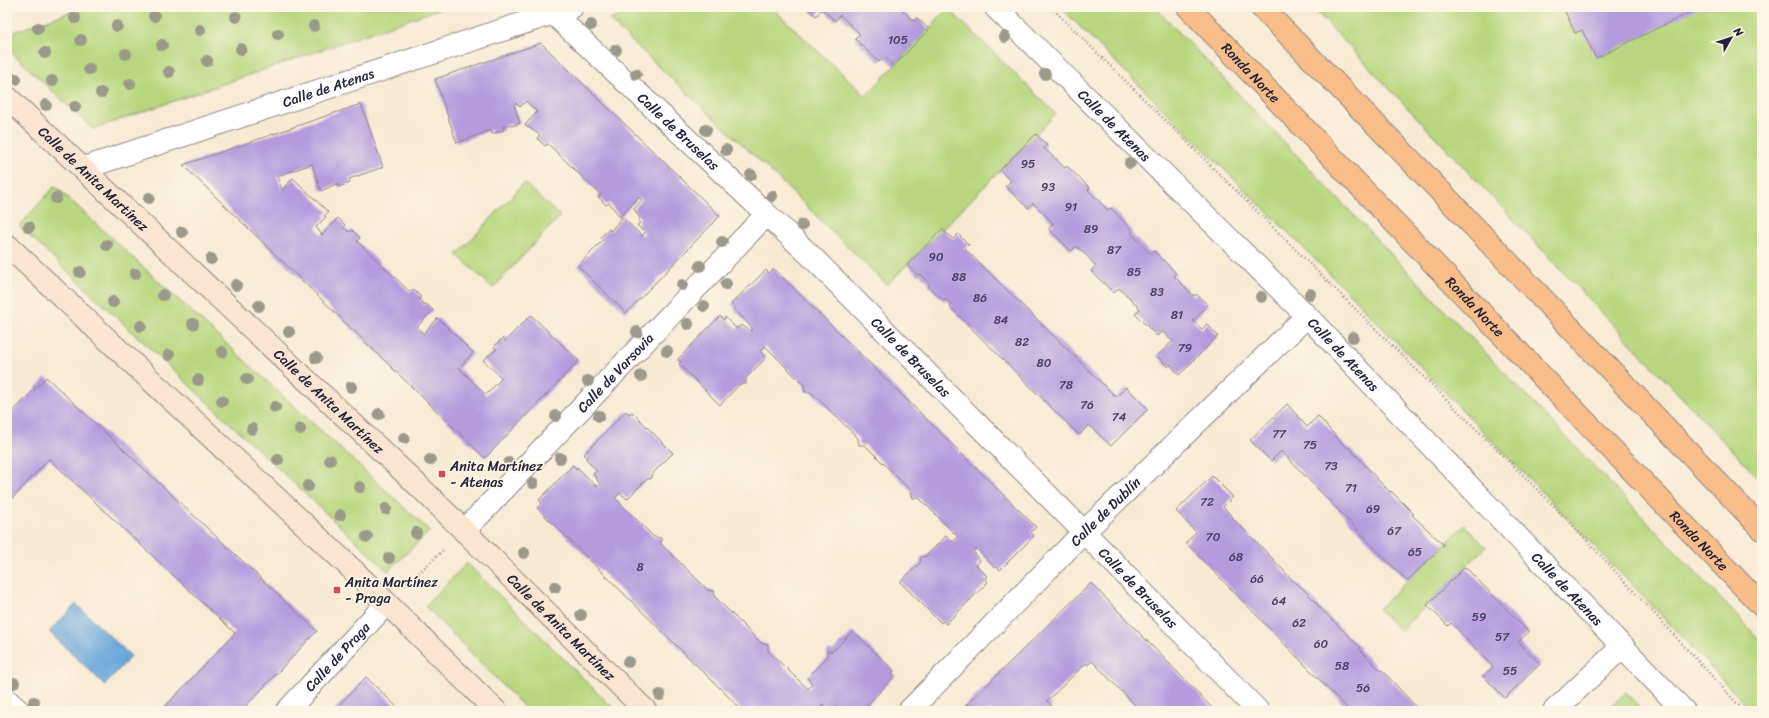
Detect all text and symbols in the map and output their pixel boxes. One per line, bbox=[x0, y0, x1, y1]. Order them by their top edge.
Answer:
north arrow bbox=[1711, 18, 1751, 58]
text: N bbox=[1728, 22, 1748, 41]
house number: 105 bbox=[888, 29, 908, 51]
street label: Ronda Norte bbox=[1215, 37, 1286, 110]
street label: Calle de Atenas bbox=[279, 61, 378, 115]
street label: Calle de Atenas bbox=[1071, 83, 1157, 168]
street label: Calle de Bruselas bbox=[631, 86, 726, 177]
street label: Calle de Anita Martínez bbox=[32, 120, 155, 238]
house number: 95 bbox=[1021, 153, 1035, 175]
house number: 93 bbox=[1041, 176, 1055, 198]
house number: 91 bbox=[1065, 196, 1077, 218]
house number: 89 bbox=[1084, 218, 1098, 240]
house number: 87 bbox=[1107, 239, 1122, 261]
house number: 90 bbox=[929, 246, 944, 268]
house number: 85 bbox=[1127, 261, 1141, 283]
house number: 88 bbox=[952, 266, 966, 288]
street label: Ronda Norte bbox=[1439, 271, 1510, 343]
house number: 83 bbox=[1150, 281, 1164, 303]
house number: 86 bbox=[973, 287, 987, 309]
house number: 81 bbox=[1171, 304, 1183, 326]
house number: 84 bbox=[994, 309, 1009, 331]
street label: Calle de Bruselas bbox=[864, 311, 957, 404]
street label: Calle de Atenas bbox=[1301, 312, 1385, 398]
street label: Calle de Varsovia bbox=[571, 327, 660, 419]
house number: 82 bbox=[1015, 331, 1029, 353]
house number: 79 bbox=[1178, 337, 1192, 359]
street label: Calle de Anita Martínez bbox=[267, 343, 390, 461]
house number: 80 bbox=[1037, 352, 1052, 374]
house number: 78 bbox=[1059, 374, 1073, 396]
house number: 76 bbox=[1080, 394, 1094, 416]
house number: 74 bbox=[1112, 406, 1127, 428]
house number: 77 bbox=[1272, 423, 1287, 445]
house number: 75 bbox=[1303, 434, 1317, 456]
place label: Anita Martínez - Atenas bbox=[449, 454, 543, 495]
house number: 73 bbox=[1324, 455, 1338, 477]
marker: Anita Martínez - Atenas bbox=[437, 469, 447, 479]
street label: Calle de Dublín bbox=[1064, 471, 1147, 553]
house number: 71 bbox=[1345, 477, 1357, 499]
house number: 72 bbox=[1200, 491, 1214, 513]
house number: 69 bbox=[1366, 498, 1380, 520]
street label: Ronda Norte bbox=[1663, 504, 1735, 577]
house number: 67 bbox=[1387, 520, 1402, 542]
house number: 70 bbox=[1206, 526, 1221, 548]
house number: 65 bbox=[1408, 541, 1422, 563]
street label: Calle de Bruselas bbox=[1092, 542, 1184, 635]
house number: 68 bbox=[1229, 546, 1243, 568]
street label: Calle de Atenas bbox=[1525, 546, 1609, 632]
house number: 8 bbox=[636, 556, 644, 578]
street label: Calle de Anita Martínez bbox=[501, 567, 622, 688]
house number: 66 bbox=[1250, 568, 1264, 590]
place label: Anita Martínez - Praga bbox=[344, 570, 438, 611]
marker: Anita Martínez - Praga bbox=[332, 585, 342, 595]
house number: 64 bbox=[1272, 590, 1287, 612]
house number: 59 bbox=[1472, 606, 1486, 628]
house number: 62 bbox=[1292, 612, 1306, 634]
street label: Calle de Praga bbox=[299, 616, 377, 698]
house number: 57 bbox=[1495, 626, 1510, 648]
house number: 60 bbox=[1314, 633, 1329, 655]
house number: 58 bbox=[1335, 655, 1349, 677]
house number: 55 bbox=[1503, 660, 1517, 682]
house number: 56 bbox=[1356, 677, 1370, 699]

